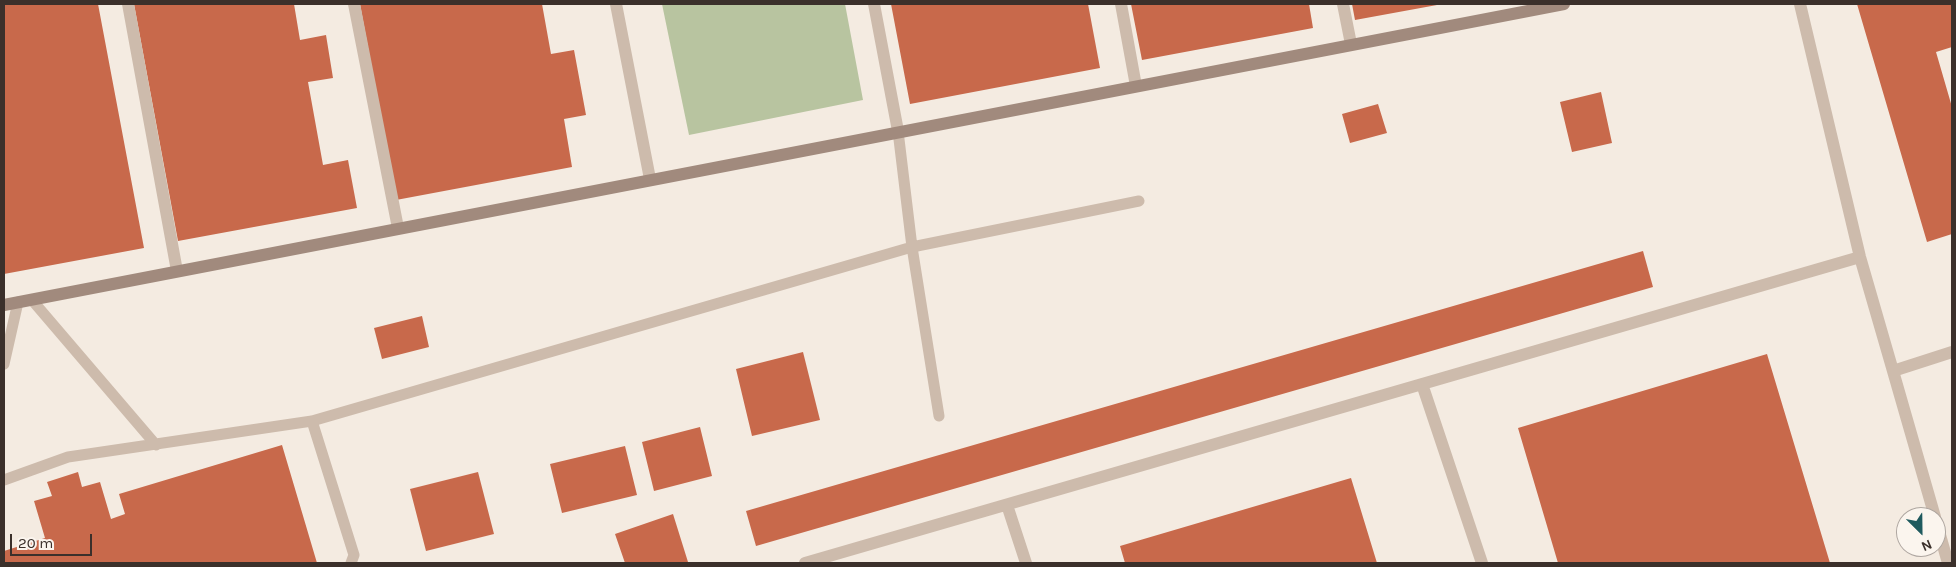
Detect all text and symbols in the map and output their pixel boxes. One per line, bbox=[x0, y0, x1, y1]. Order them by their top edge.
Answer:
north arrow bbox=[1896, 507, 1946, 557]
scale bar bbox=[12, 524, 95, 556]
text: 20 m bbox=[18, 534, 53, 552]
text: N bbox=[1919, 536, 1935, 555]

